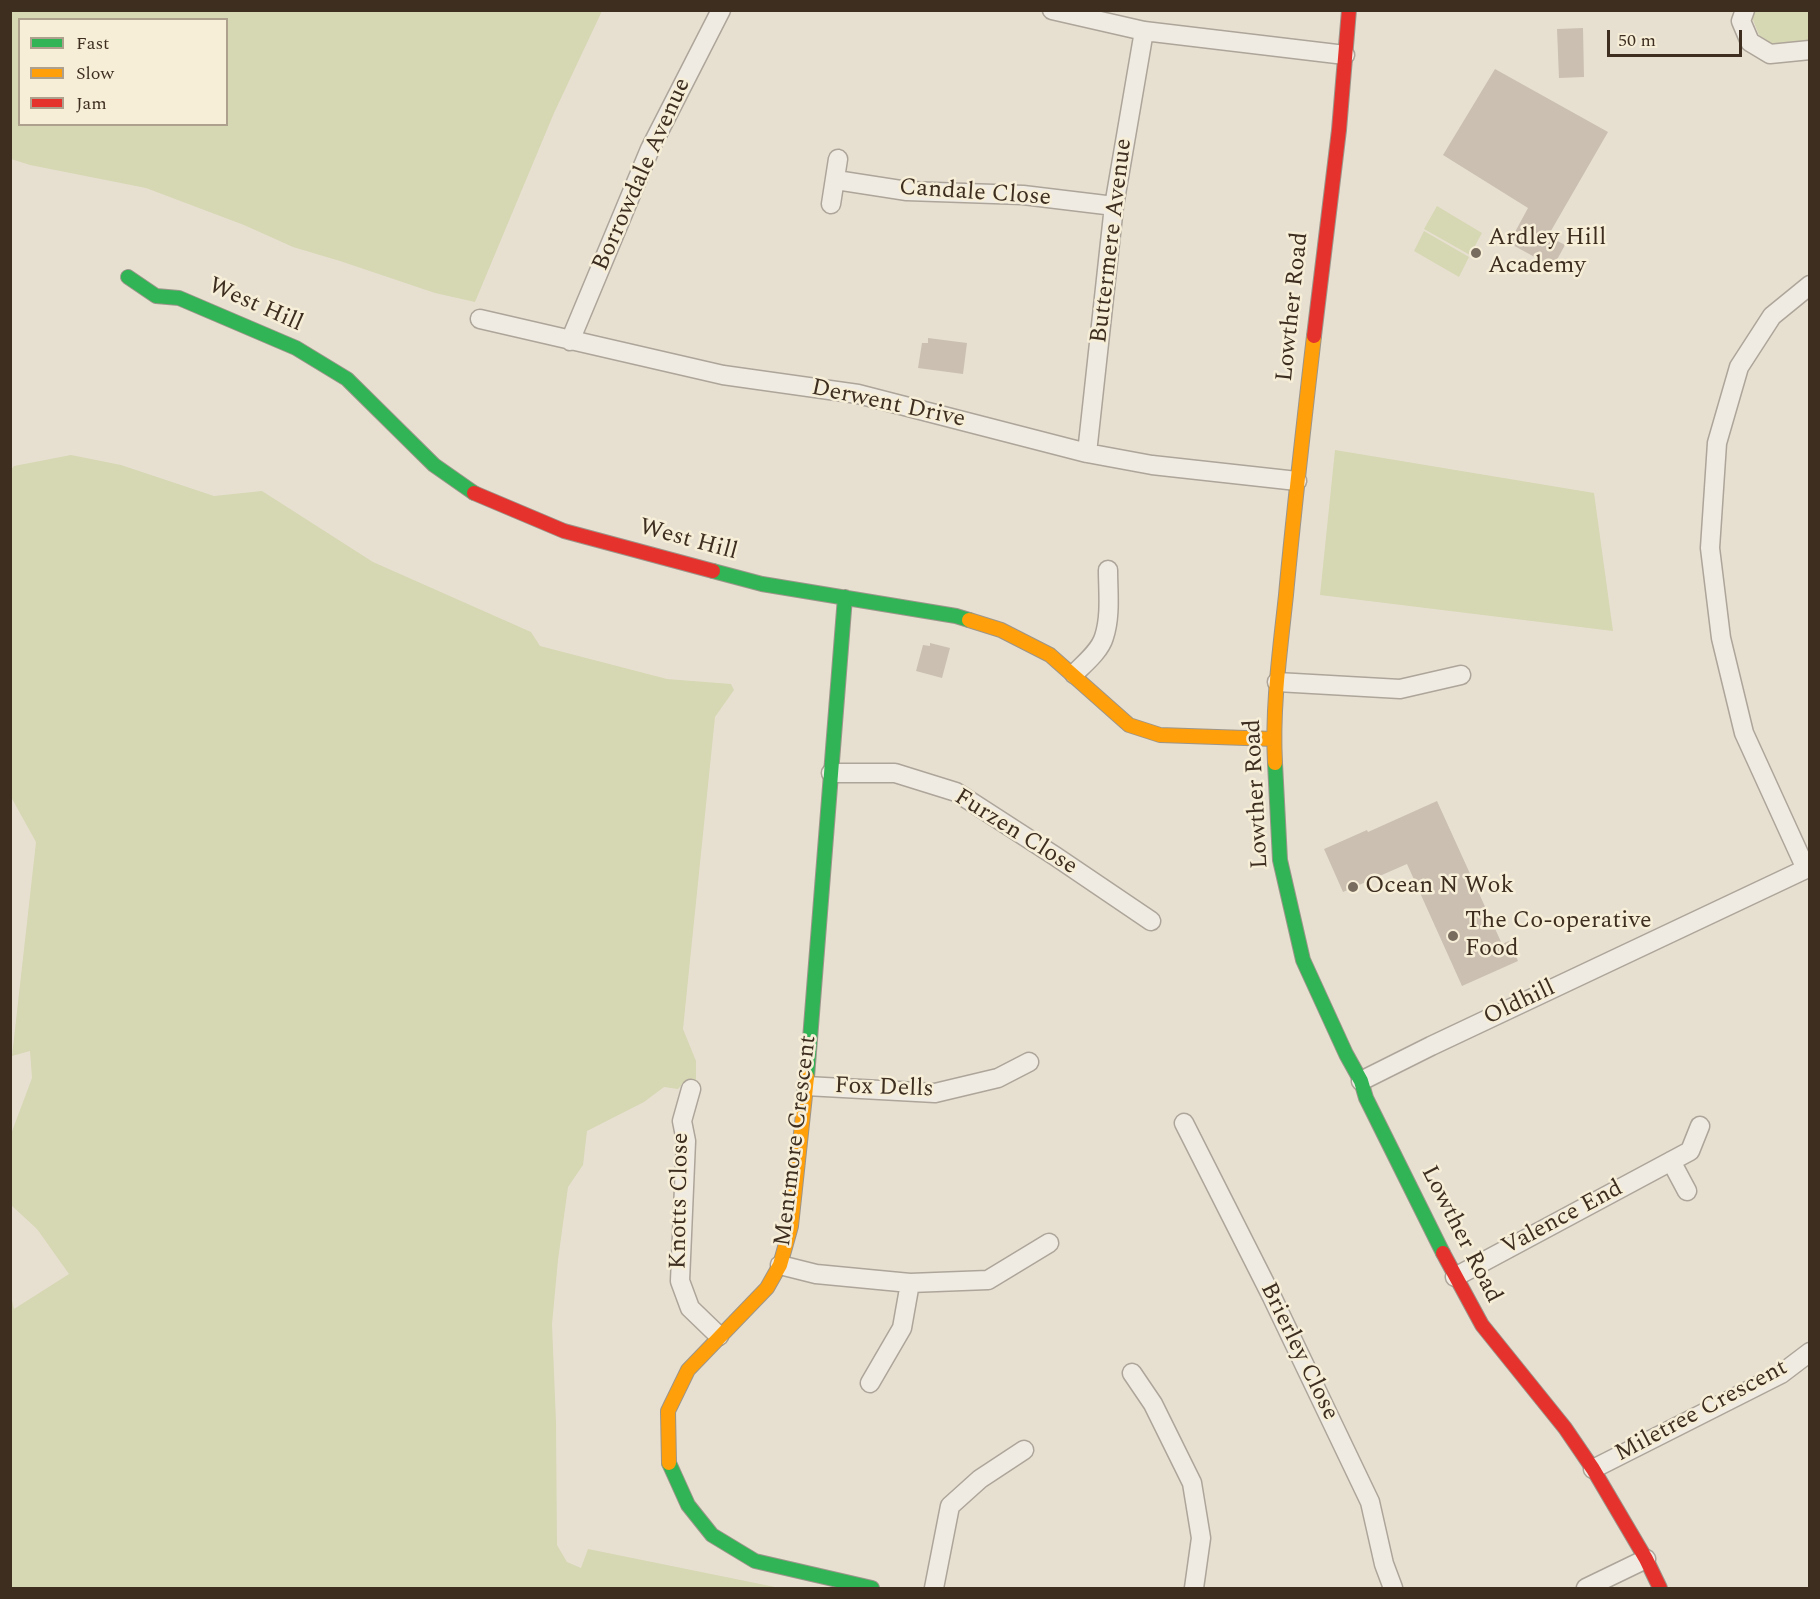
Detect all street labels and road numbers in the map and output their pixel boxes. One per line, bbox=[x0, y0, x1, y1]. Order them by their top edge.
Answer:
street label: Borrowdale Avenue bbox=[588, 74, 698, 276]
street label: Buttermere Avenue bbox=[1086, 137, 1140, 345]
street label: Candale Close bbox=[898, 174, 1052, 214]
street label: Lowther Road bbox=[1272, 231, 1316, 383]
street label: West Hill bbox=[203, 272, 307, 340]
street label: Derwent Drive bbox=[808, 375, 968, 435]
street label: West Hill bbox=[636, 514, 740, 568]
street label: Lowther Road bbox=[1240, 718, 1276, 870]
street label: Furzen Close bbox=[948, 784, 1082, 882]
street label: Oldhill bbox=[1480, 975, 1560, 1033]
street label: Mentmore Crescent bbox=[770, 1034, 824, 1248]
street label: Fox Dells bbox=[834, 1073, 934, 1105]
street label: Knotts Close bbox=[665, 1132, 697, 1270]
street label: Lowther Road bbox=[1413, 1162, 1507, 1308]
street label: Valence End bbox=[1498, 1175, 1628, 1263]
street label: Brierley Close bbox=[1252, 1278, 1344, 1426]
street label: Miletree Crescent bbox=[1611, 1354, 1793, 1470]

